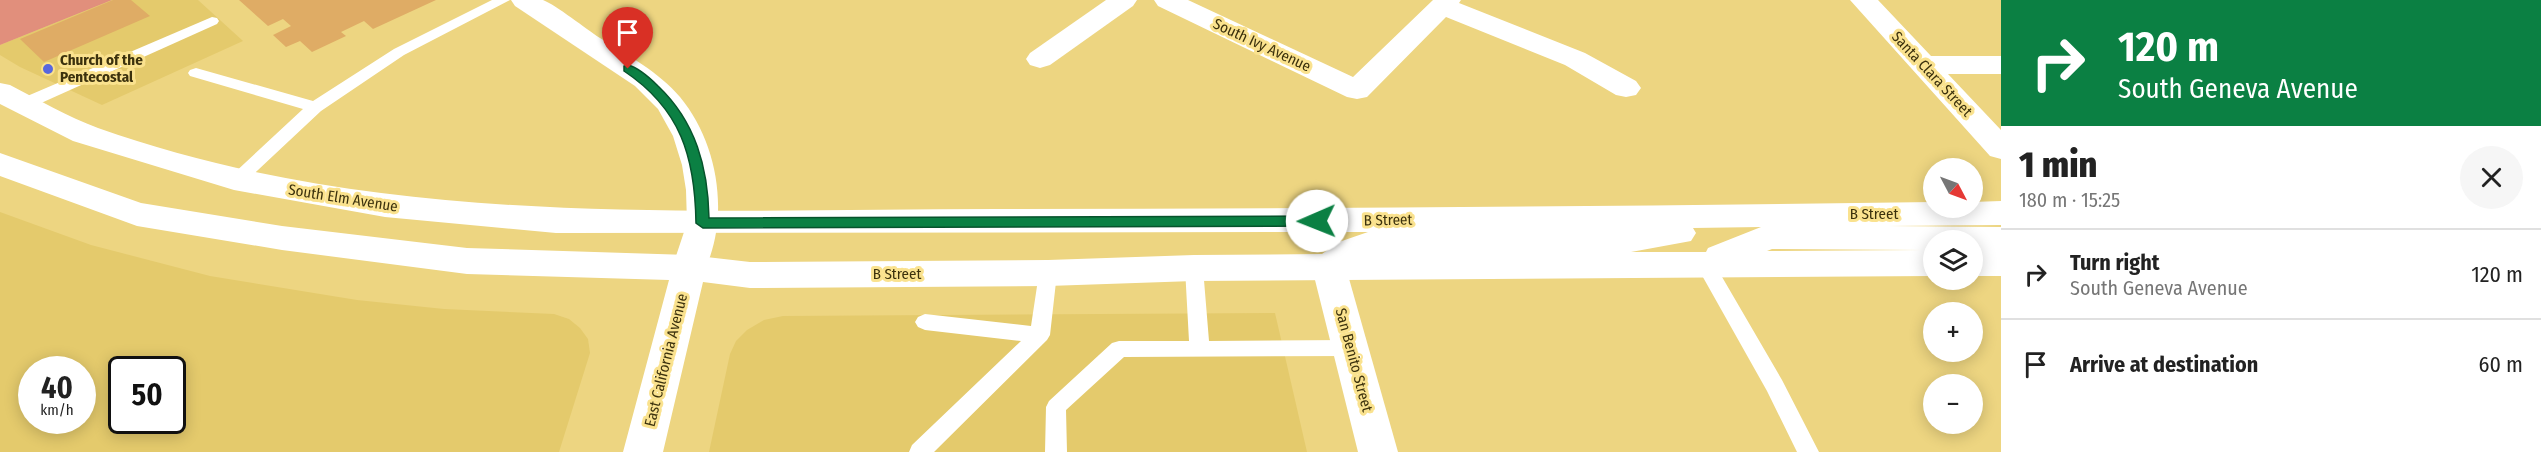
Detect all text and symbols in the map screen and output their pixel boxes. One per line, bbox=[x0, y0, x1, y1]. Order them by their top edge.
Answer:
pin bbox=[602, 7, 653, 69]
street label: South Ivy Avenue bbox=[1210, 15, 1314, 75]
icon: arrive bbox=[611, 16, 644, 49]
text: 120 m bbox=[2118, 22, 2219, 72]
icon: right bbox=[2019, 24, 2097, 102]
street label: Santa Clara Street bbox=[1888, 28, 1976, 120]
place label: Church of the Pentecostal bbox=[60, 51, 143, 86]
marker: Church of the Pentecostal bbox=[41, 62, 55, 76]
text: South Geneva Avenue bbox=[2118, 73, 2358, 105]
text: 1 min bbox=[2019, 143, 2097, 187]
button: close bbox=[2460, 146, 2523, 209]
north arrow bbox=[1923, 158, 1983, 218]
map controls bbox=[1923, 158, 1983, 434]
street label: South Elm Avenue bbox=[287, 180, 399, 216]
text: 180 m · 15:25 bbox=[2019, 188, 2120, 212]
position arrow bbox=[1285, 189, 1349, 253]
street label: B Street bbox=[1850, 205, 1898, 223]
street label: B Street bbox=[1364, 211, 1413, 229]
button: layers bbox=[1923, 230, 1983, 290]
text: Turn right bbox=[2070, 249, 2159, 276]
icon: right bbox=[2019, 258, 2052, 291]
text: 120 m bbox=[2471, 261, 2523, 288]
street label: B Street bbox=[873, 265, 921, 283]
text: South Geneva Avenue bbox=[2070, 276, 2248, 300]
street label: East California Avenue bbox=[641, 292, 691, 428]
button: + bbox=[1923, 302, 1983, 362]
street label: San Benito Street bbox=[1332, 306, 1376, 414]
icon: arrive bbox=[2019, 348, 2052, 381]
text: Arrive at destination bbox=[2070, 351, 2258, 378]
text: 60 m bbox=[2479, 351, 2523, 378]
speed limit sign: 50 bbox=[108, 356, 186, 434]
text: 40 bbox=[41, 370, 73, 406]
button: − bbox=[1923, 374, 1983, 434]
text: km/h bbox=[40, 401, 74, 419]

